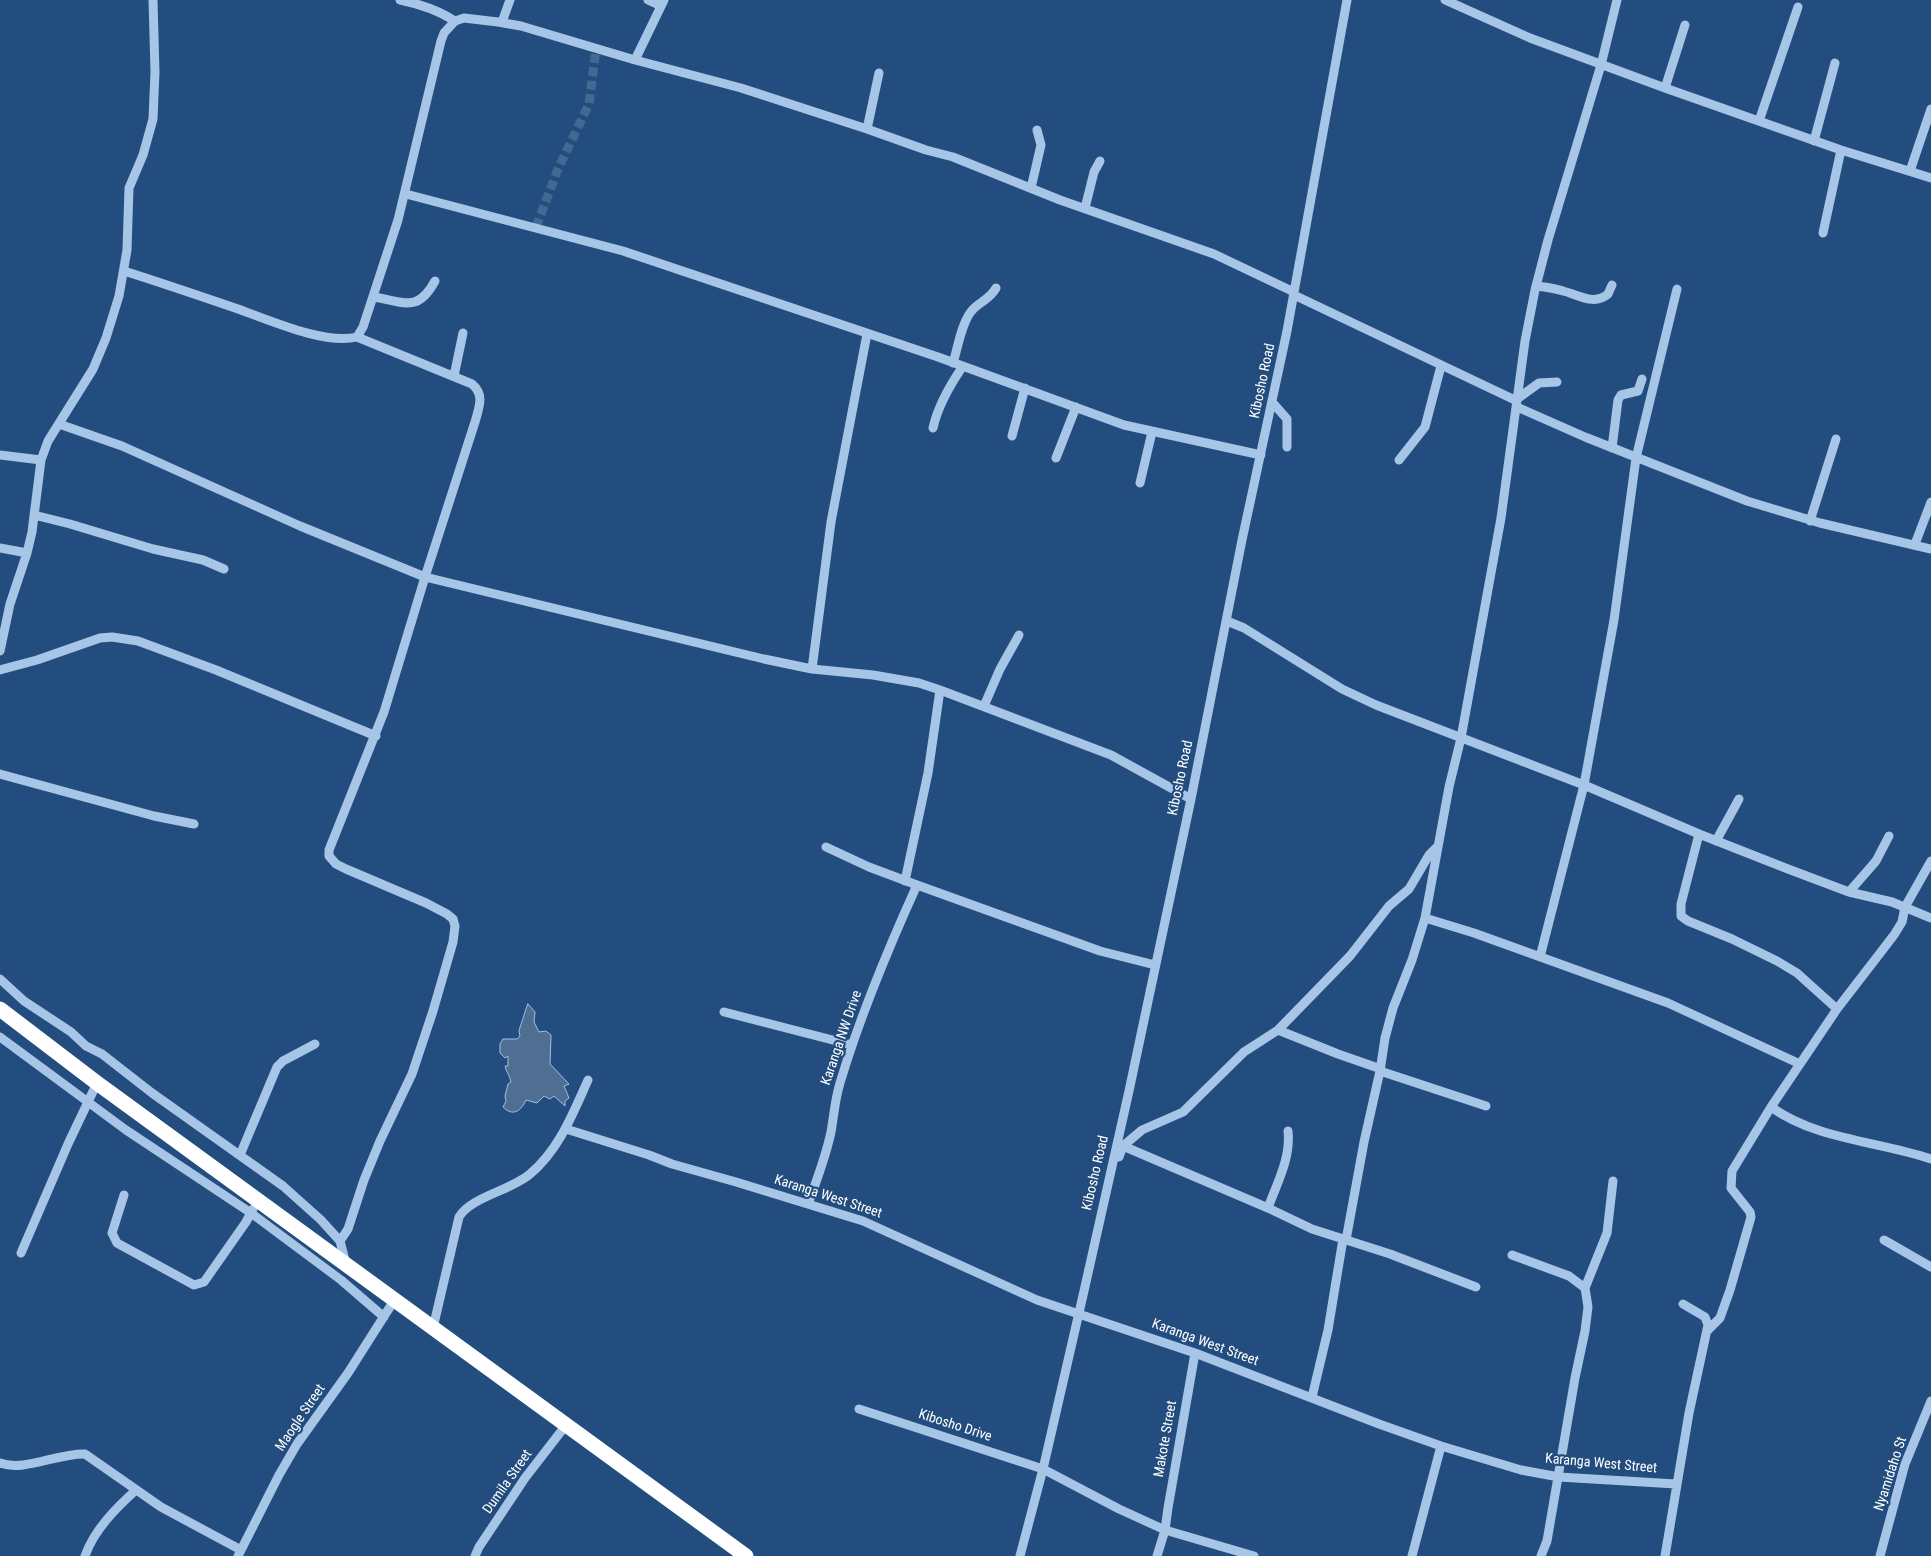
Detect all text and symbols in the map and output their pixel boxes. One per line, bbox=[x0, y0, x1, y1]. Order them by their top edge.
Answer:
street label: Kibosho Road bbox=[1247, 342, 1279, 420]
street label: Kibosho Road bbox=[1165, 739, 1197, 817]
street label: Karanga NW Drive bbox=[818, 988, 866, 1088]
street label: Kibosho Road bbox=[1079, 1134, 1113, 1212]
street label: Karanga West Street bbox=[772, 1172, 884, 1222]
street label: Karanga West Street bbox=[1149, 1316, 1261, 1370]
street label: Maogle Street bbox=[273, 1381, 329, 1455]
street label: Makote Street bbox=[1151, 1399, 1181, 1479]
street label: Kibosho Drive bbox=[916, 1406, 994, 1446]
street label: Nyamidaho St bbox=[1871, 1435, 1911, 1513]
street label: Dumila Street bbox=[480, 1447, 536, 1517]
street label: Karanga West Street bbox=[1544, 1451, 1658, 1477]

